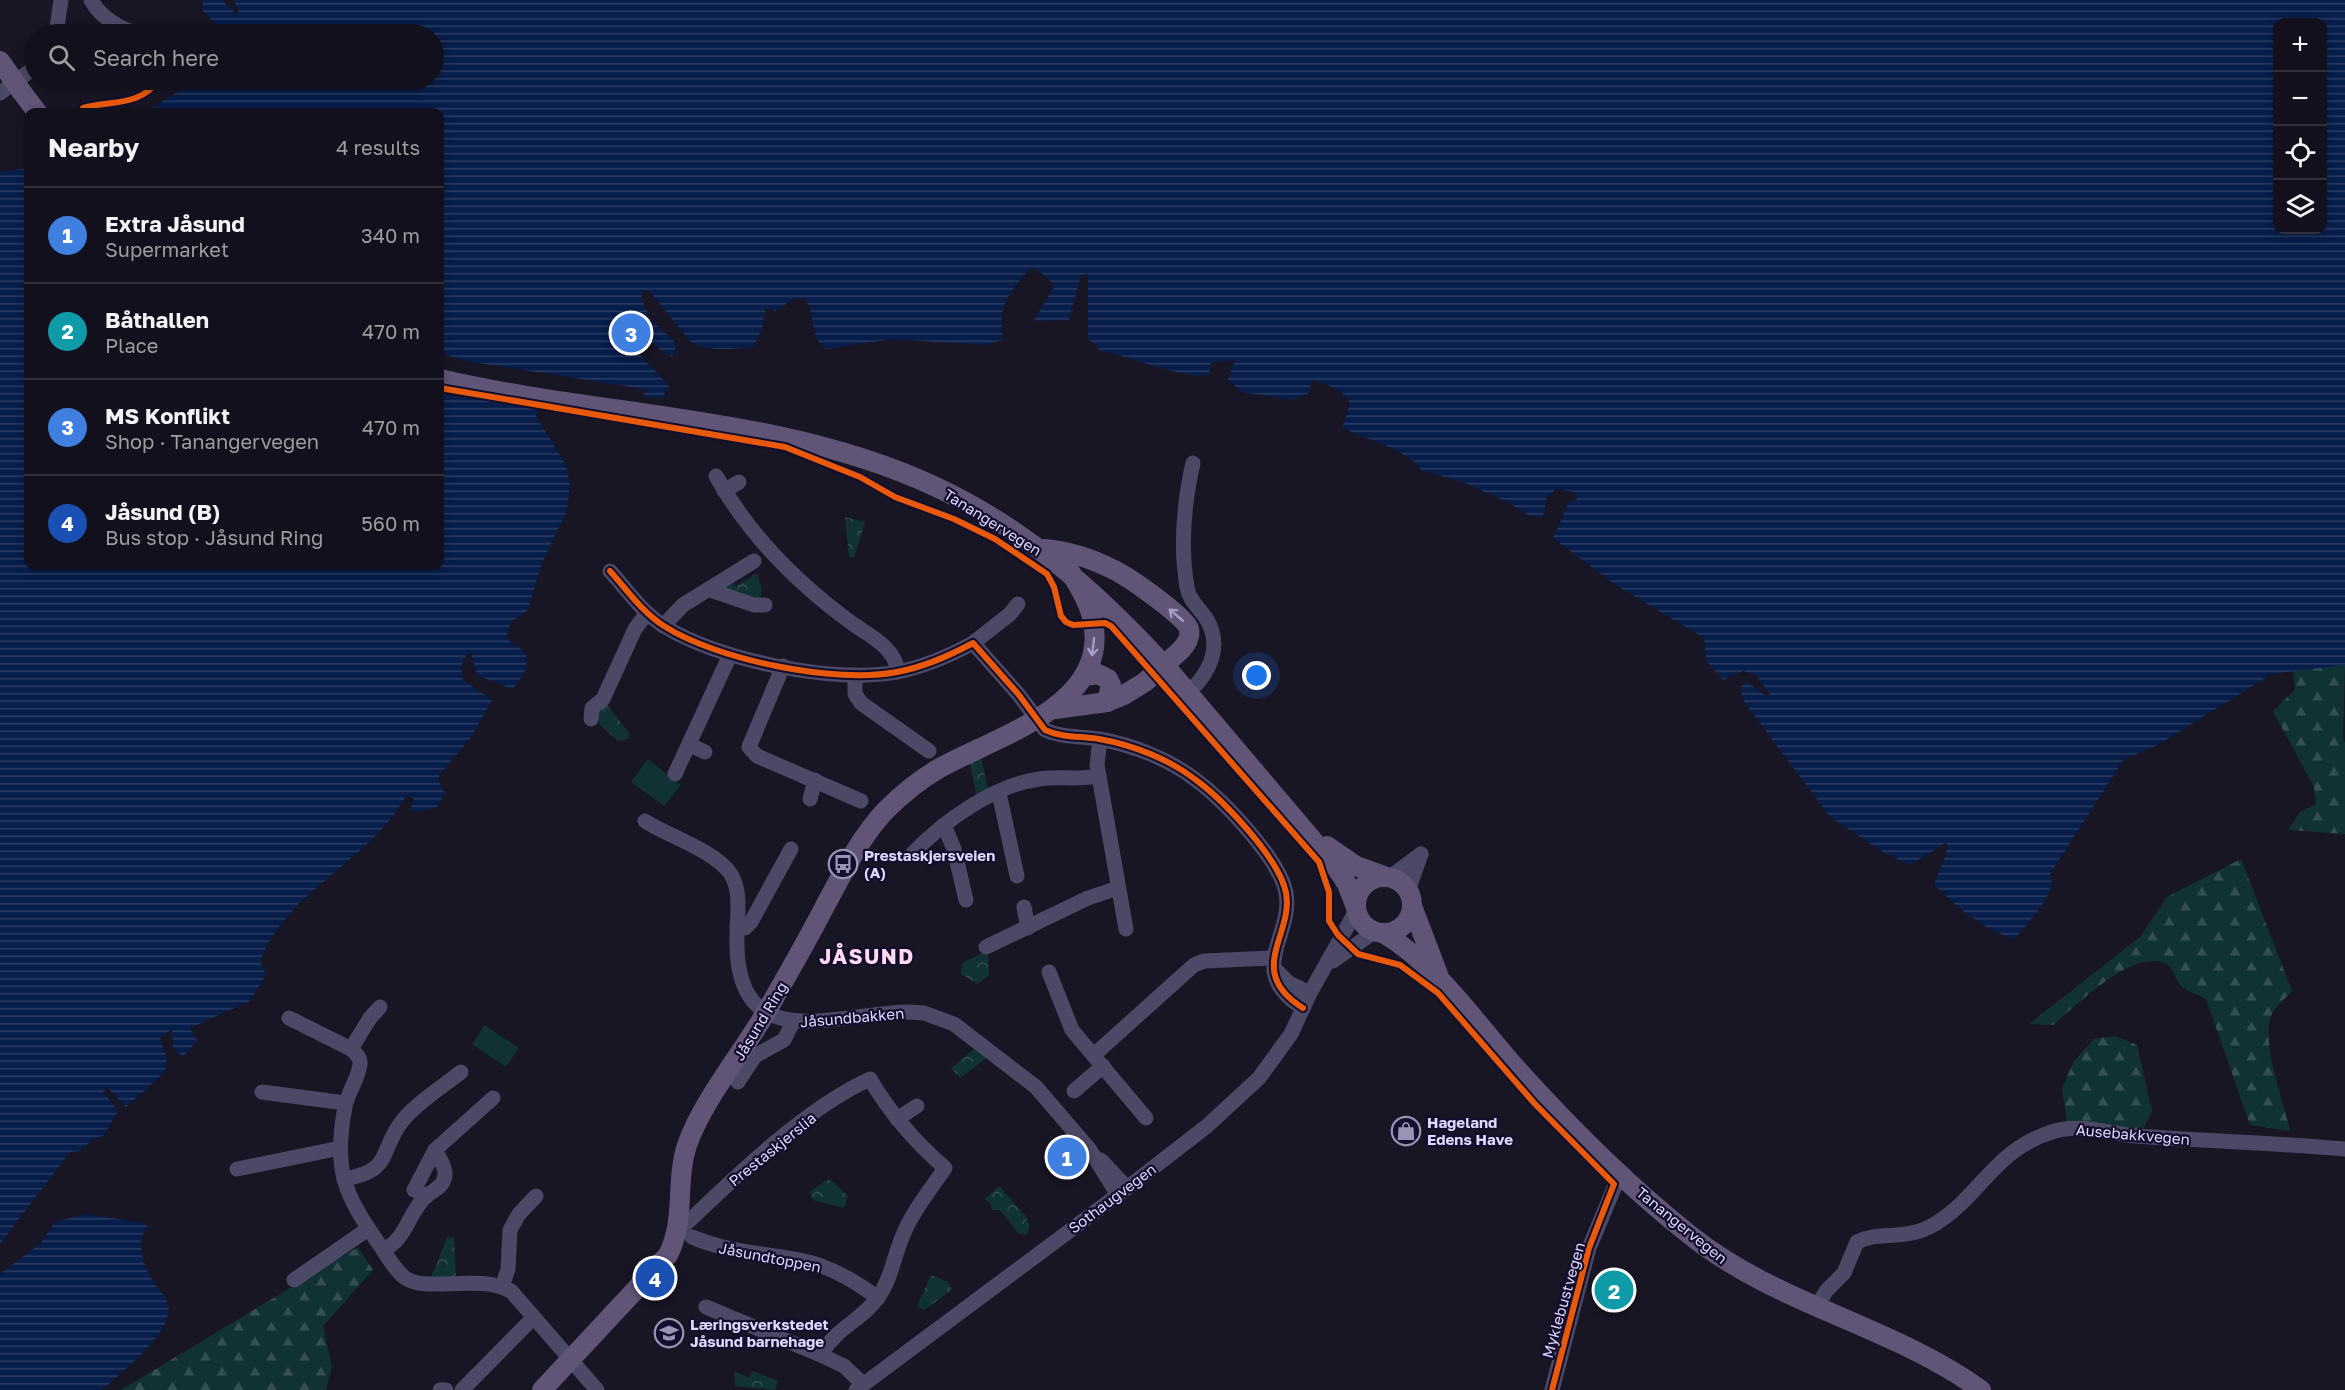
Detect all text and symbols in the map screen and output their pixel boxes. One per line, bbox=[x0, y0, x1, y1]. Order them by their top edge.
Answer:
map controls bbox=[2273, 18, 2327, 234]
button: + bbox=[2273, 18, 2327, 72]
search box bbox=[24, 24, 444, 90]
icon: search bbox=[45, 41, 78, 74]
text: Search here bbox=[93, 44, 219, 71]
button: − bbox=[2273, 72, 2327, 126]
button: locate bbox=[2273, 126, 2327, 180]
text: Nearby bbox=[48, 132, 139, 163]
text: 4 results bbox=[336, 135, 420, 159]
button: layers bbox=[2273, 180, 2327, 234]
text: Extra Jåsund bbox=[105, 210, 245, 237]
text: 1 bbox=[62, 223, 73, 247]
text: 340 m bbox=[361, 223, 420, 247]
text: Supermarket bbox=[105, 237, 229, 261]
text: Båthallen bbox=[105, 306, 209, 333]
pin: 3 bbox=[612, 310, 650, 356]
text: 2 bbox=[61, 319, 74, 343]
text: 470 m bbox=[362, 319, 420, 343]
text: Place bbox=[105, 333, 158, 357]
text: MS Konflikt bbox=[105, 402, 230, 429]
text: 3 bbox=[61, 415, 74, 439]
text: 470 m bbox=[362, 415, 420, 439]
text: Shop · Tanangervegen bbox=[105, 429, 319, 453]
street label: Tanangervegen bbox=[941, 485, 1045, 559]
text: Jåsund (B) bbox=[105, 498, 220, 525]
text: 4 bbox=[61, 511, 74, 535]
text: 560 m bbox=[361, 511, 420, 535]
text: Bus stop · Jåsund Ring bbox=[105, 525, 323, 549]
one-way arrow bbox=[1168, 608, 1184, 621]
one-way arrow bbox=[1087, 637, 1098, 656]
your location bbox=[1242, 661, 1271, 690]
place label: Prestaskjersveien (A) bbox=[864, 846, 995, 881]
bus stop icon: Prestaskjersveien (A) bbox=[827, 848, 859, 880]
district label: JÅSUND bbox=[819, 943, 915, 969]
street label: Jåsund Ring bbox=[729, 978, 791, 1064]
street label: Jåsundbakken bbox=[799, 1003, 905, 1031]
street label: Prestaskjerslia bbox=[725, 1108, 819, 1190]
place label: Hageland Edens Have bbox=[1427, 1113, 1513, 1148]
shop icon: Hageland Edens Have bbox=[1390, 1115, 1422, 1147]
street label: Ausebakkvegen bbox=[2075, 1120, 2191, 1148]
pin: 1 bbox=[1048, 1134, 1086, 1180]
street label: Sothaugvegen bbox=[1065, 1159, 1159, 1237]
street label: Tanangervegen bbox=[1633, 1183, 1731, 1267]
street label: Jåsundtoppen bbox=[717, 1238, 823, 1276]
street label: Myklebustvegen bbox=[1538, 1240, 1588, 1360]
pin: 4 bbox=[636, 1256, 674, 1300]
pin: 2 bbox=[1594, 1268, 1634, 1312]
place label: Læringsverkstedet Jåsund barnehage bbox=[690, 1315, 828, 1350]
school or university icon: Læringsverkstedet Jåsund barnehage bbox=[653, 1317, 685, 1349]

